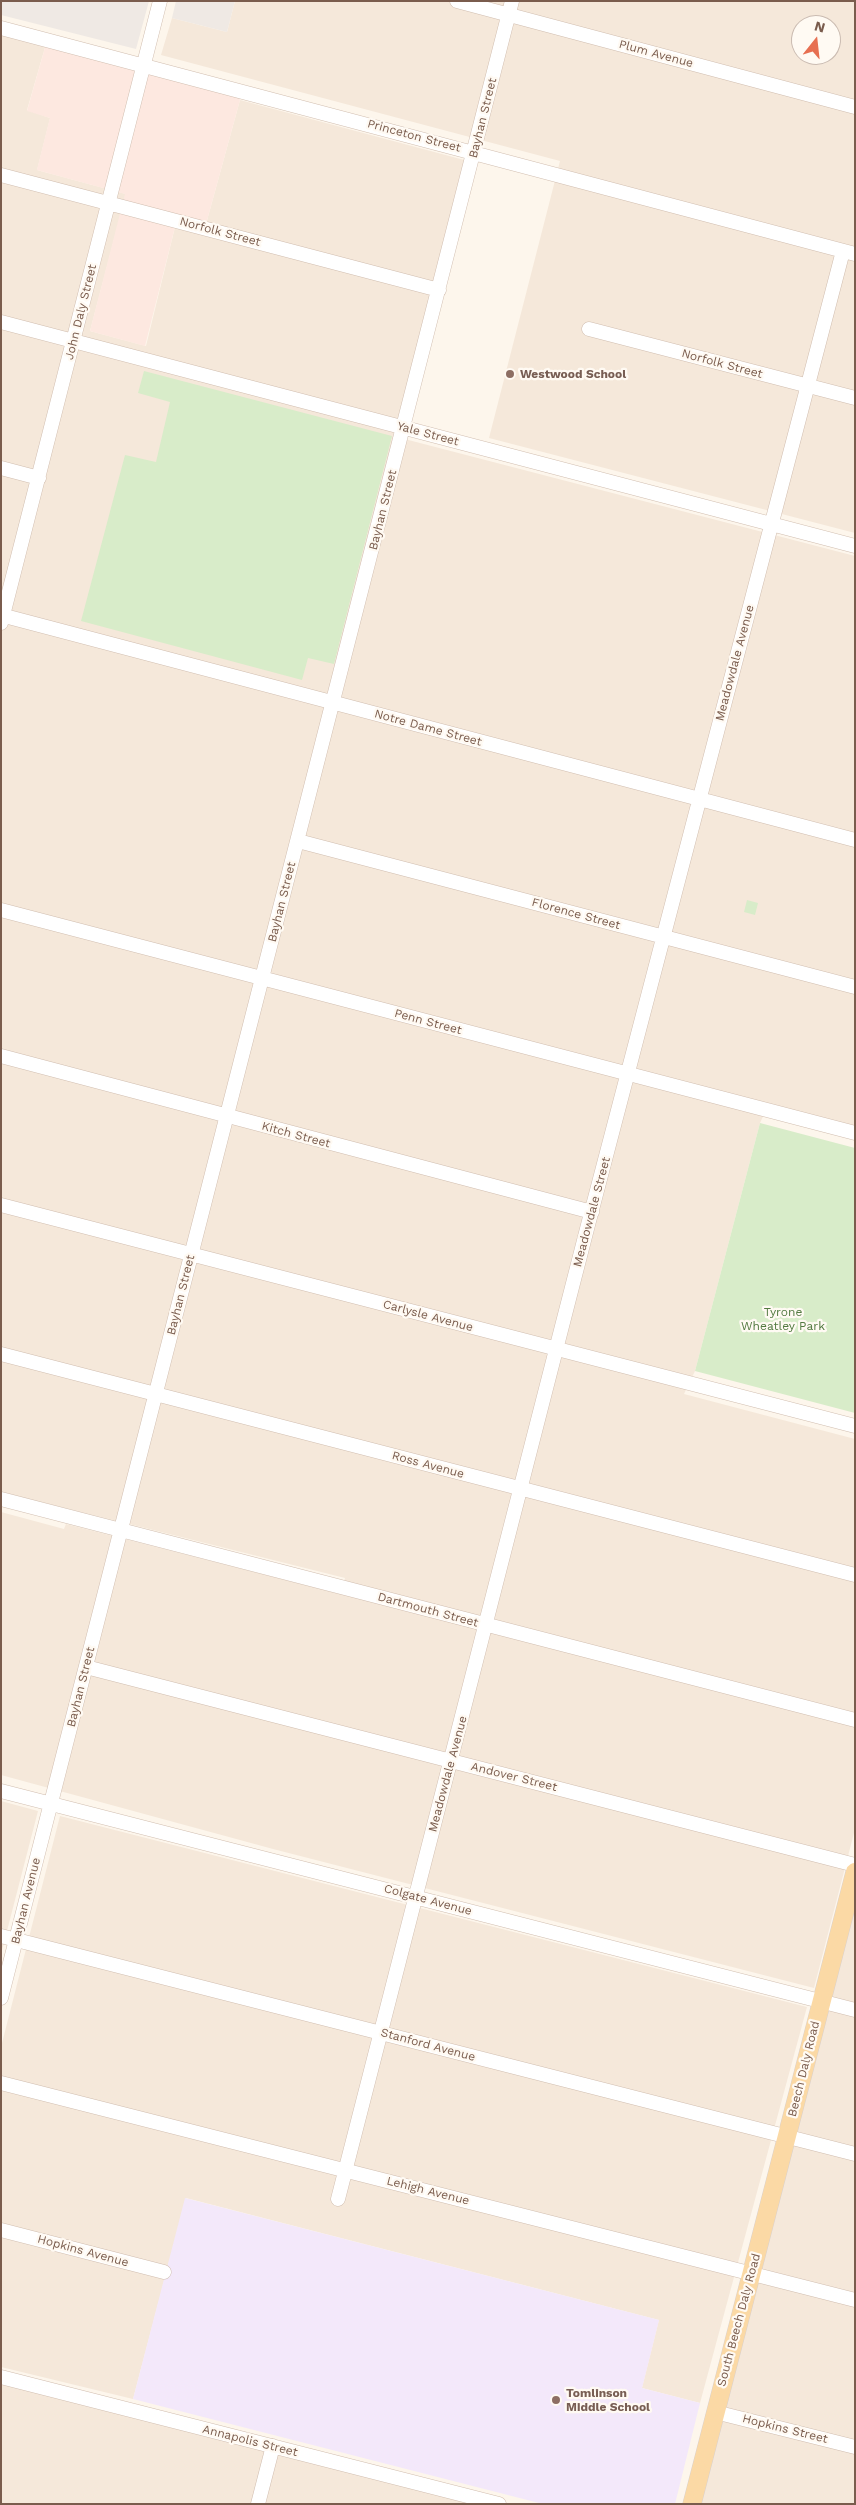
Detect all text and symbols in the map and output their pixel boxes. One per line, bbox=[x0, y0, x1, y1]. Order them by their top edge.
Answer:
north arrow bbox=[791, 15, 841, 65]
text: N bbox=[813, 17, 827, 36]
street label: Plum Avenue bbox=[617, 37, 695, 71]
street label: Bayhan Street bbox=[466, 76, 500, 160]
street label: Princeton Street bbox=[366, 117, 462, 155]
street label: Norfolk Street bbox=[178, 214, 262, 250]
street label: John Daly Street bbox=[62, 263, 100, 361]
street label: Norfolk Street bbox=[680, 346, 764, 382]
place label: Westwood School bbox=[520, 367, 626, 381]
marker: Westwood School bbox=[504, 368, 516, 380]
street label: Yale Street bbox=[396, 419, 460, 449]
street label: Bayhan Street bbox=[366, 468, 400, 552]
street label: Meadowdale Avenue bbox=[713, 603, 757, 723]
street label: Notre Dame Street bbox=[373, 707, 483, 749]
street label: Bayhan Street bbox=[265, 860, 299, 944]
street label: Florence Street bbox=[530, 895, 622, 933]
street label: Penn Street bbox=[393, 1006, 463, 1038]
street label: Kitch Street bbox=[260, 1119, 332, 1151]
street label: Meadowdale Street bbox=[570, 1155, 614, 1269]
street label: Bayhan Street bbox=[164, 1253, 198, 1337]
street label: Carlysle Avenue bbox=[381, 1297, 475, 1335]
park label: Tyrone Wheatley Park bbox=[741, 1305, 825, 1333]
street label: Ross Avenue bbox=[390, 1448, 466, 1482]
street label: Dartmouth Street bbox=[376, 1590, 480, 1630]
street label: Bayhan Street bbox=[64, 1645, 98, 1729]
street label: Meadowdale Avenue bbox=[426, 1714, 470, 1834]
street label: Andover Street bbox=[469, 1759, 559, 1795]
street label: Bayhan Avenue bbox=[8, 1856, 44, 1946]
street label: Colgate Avenue bbox=[382, 1881, 474, 1919]
street label: Beech Daly Road bbox=[785, 2020, 823, 2118]
street label: Stanford Avenue bbox=[379, 2025, 477, 2065]
street label: Lehigh Avenue bbox=[385, 2174, 471, 2208]
street label: Hopkins Avenue bbox=[36, 2232, 130, 2270]
street label: South Beech Daly Road bbox=[714, 2252, 764, 2388]
place label: Tomlinson Middle School bbox=[566, 2386, 650, 2414]
marker: Tomlinson Middle School bbox=[550, 2394, 562, 2406]
street label: Hopkins Street bbox=[741, 2411, 829, 2447]
street label: Annapolis Street bbox=[201, 2422, 299, 2460]

